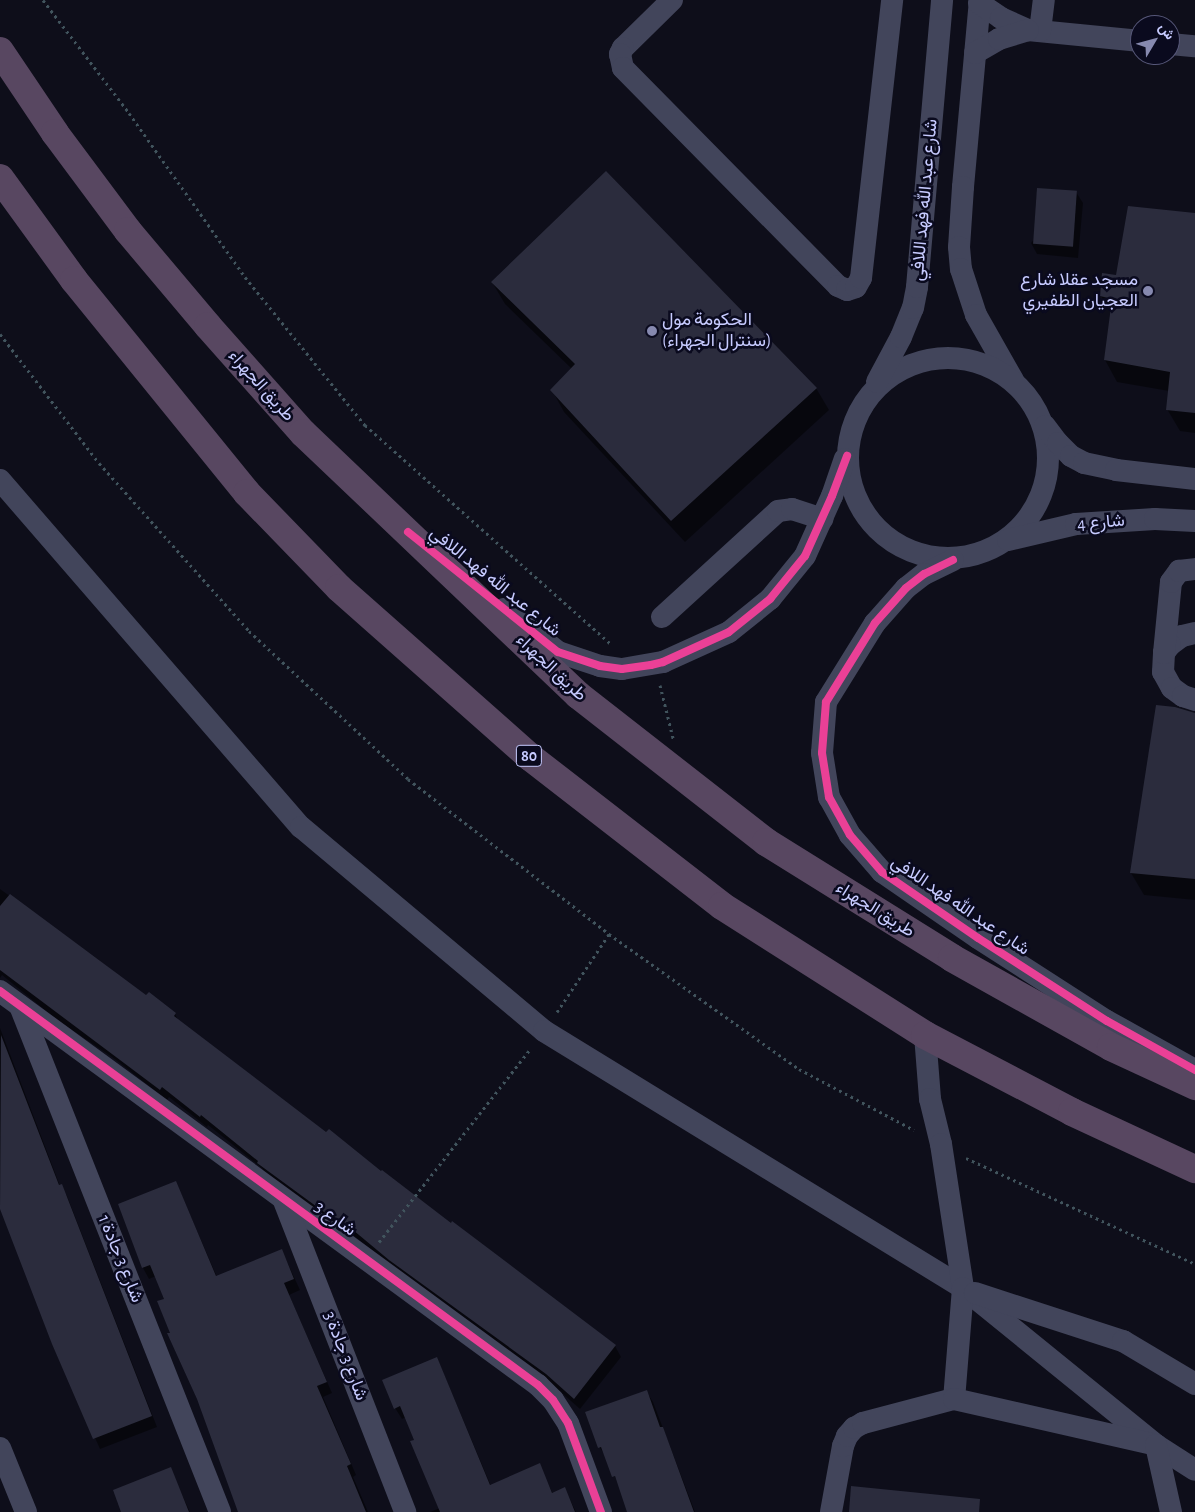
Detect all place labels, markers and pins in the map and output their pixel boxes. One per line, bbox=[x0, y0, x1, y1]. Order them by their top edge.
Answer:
place label: مسجد عقلا شارع العجيان الظفيري bbox=[1020, 270, 1138, 312]
marker: مسجد عقلا شارع العجيان الظفيري bbox=[1142, 285, 1154, 297]
place label: الحكومة مول (سنترال الجهراء) bbox=[662, 310, 772, 352]
marker: الحكومة مول (سنترال الجهراء) bbox=[646, 325, 658, 337]

